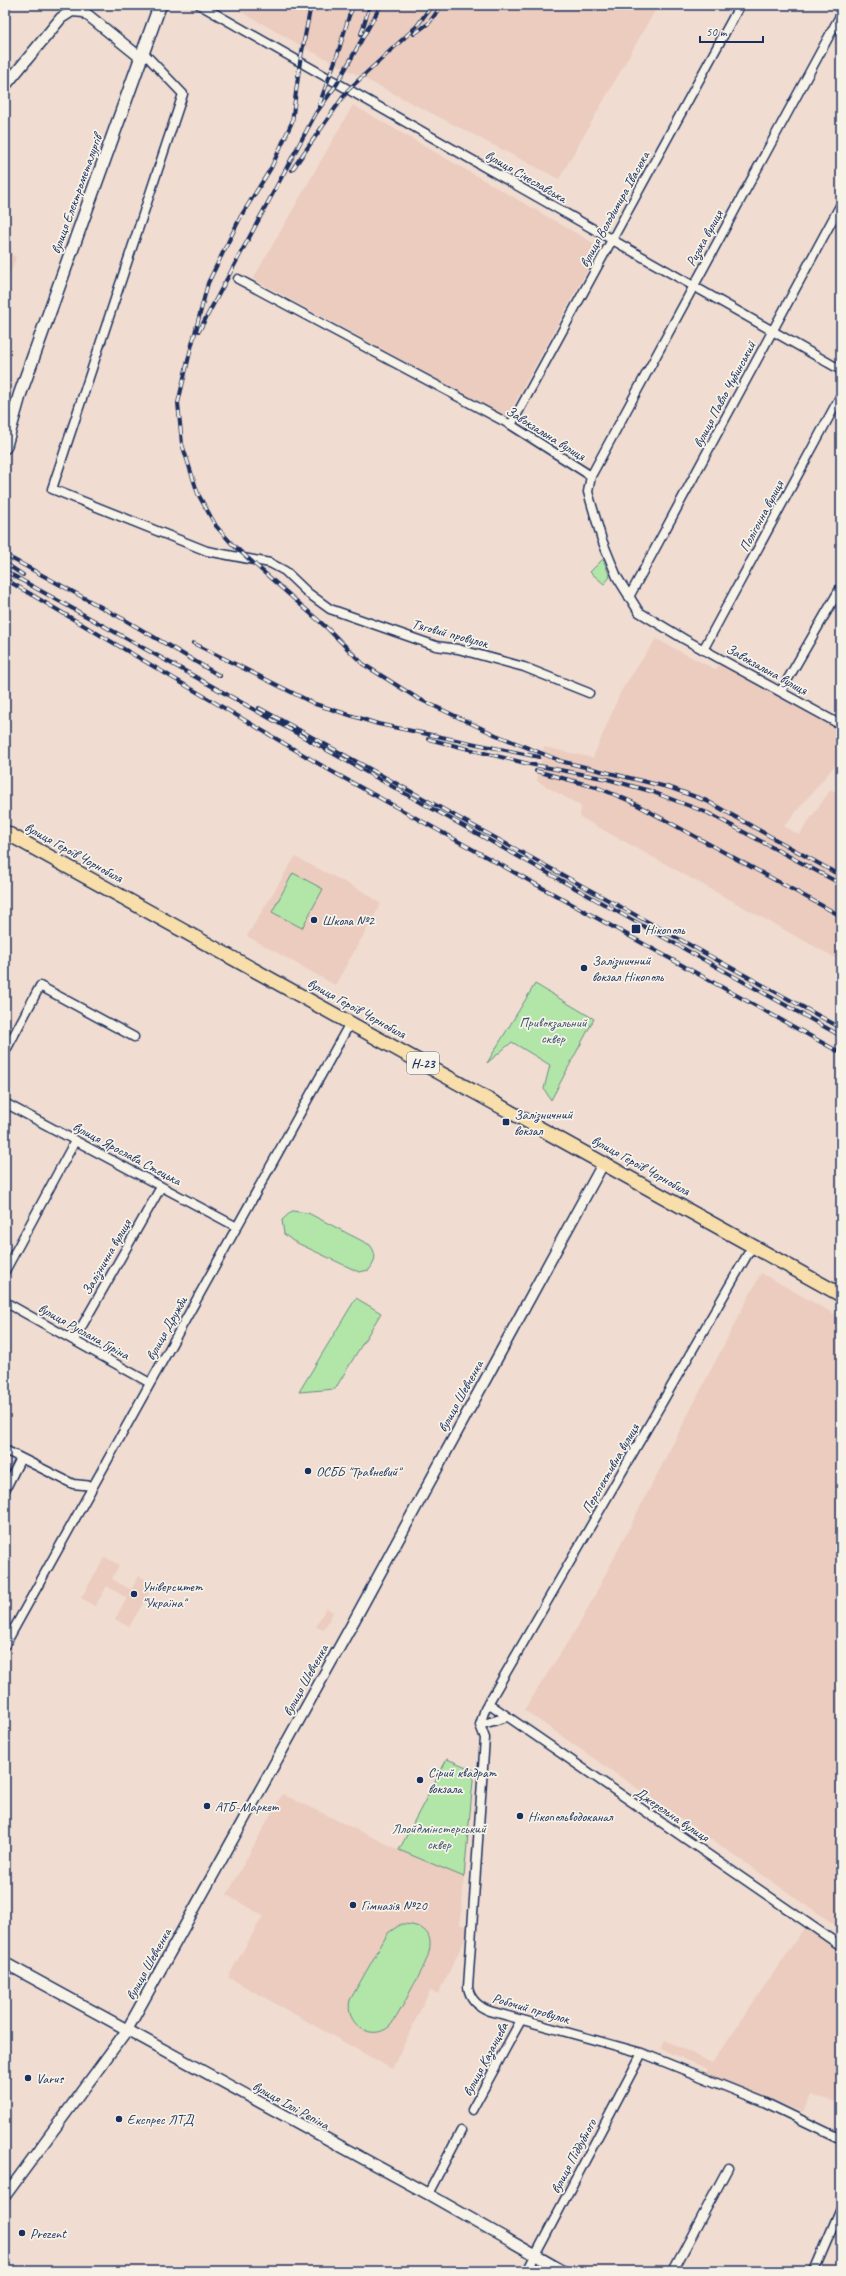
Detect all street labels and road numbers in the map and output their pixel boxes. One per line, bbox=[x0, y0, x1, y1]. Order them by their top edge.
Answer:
street label: вулиця Електрометалургів bbox=[47, 129, 107, 256]
street label: вулиця Січеславська bbox=[482, 146, 570, 207]
street label: вулиця Володимира Івасюка bbox=[576, 147, 654, 270]
street label: Ризька вулиця bbox=[682, 206, 727, 269]
street label: вулиця Павло Чубинський bbox=[689, 337, 760, 450]
street label: Завокзальна вулиця bbox=[503, 402, 589, 465]
street label: Полігонна вулиця bbox=[736, 476, 788, 555]
street label: Тяговий провулок bbox=[410, 615, 492, 652]
street label: Завокзальна вулиця bbox=[723, 640, 811, 699]
street label: вулиця Героїв Чорнобиля bbox=[22, 818, 127, 887]
street label: вулиця Героїв Чорнобиля bbox=[305, 974, 410, 1043]
road number: Н-23 bbox=[407, 1052, 439, 1074]
street label: вулиця Ярослава Стецька bbox=[70, 1118, 185, 1190]
street label: вулиця Героїв Чорнобиля bbox=[589, 1131, 694, 1200]
street label: Залізнична вулиця bbox=[78, 1215, 136, 1298]
street label: вулиця Дружби bbox=[142, 1293, 191, 1363]
street label: вулиця Руслана Гуріна bbox=[35, 1299, 133, 1364]
street label: вулиця Шевченка bbox=[434, 1356, 488, 1435]
street label: Перспективна вулиця bbox=[578, 1420, 643, 1516]
street label: вулиця Шевченка bbox=[279, 1640, 333, 1719]
street label: Джерельна вулиця bbox=[631, 1783, 713, 1846]
street label: вулиця Шевченка bbox=[122, 1924, 176, 2003]
street label: Робочий провулок bbox=[490, 1989, 573, 2028]
street label: вулиця Казанцева bbox=[459, 2019, 512, 2099]
street label: вулиця Іллі Рєпіна bbox=[249, 2077, 333, 2134]
street label: вулиця Піддубного bbox=[547, 2115, 601, 2196]

